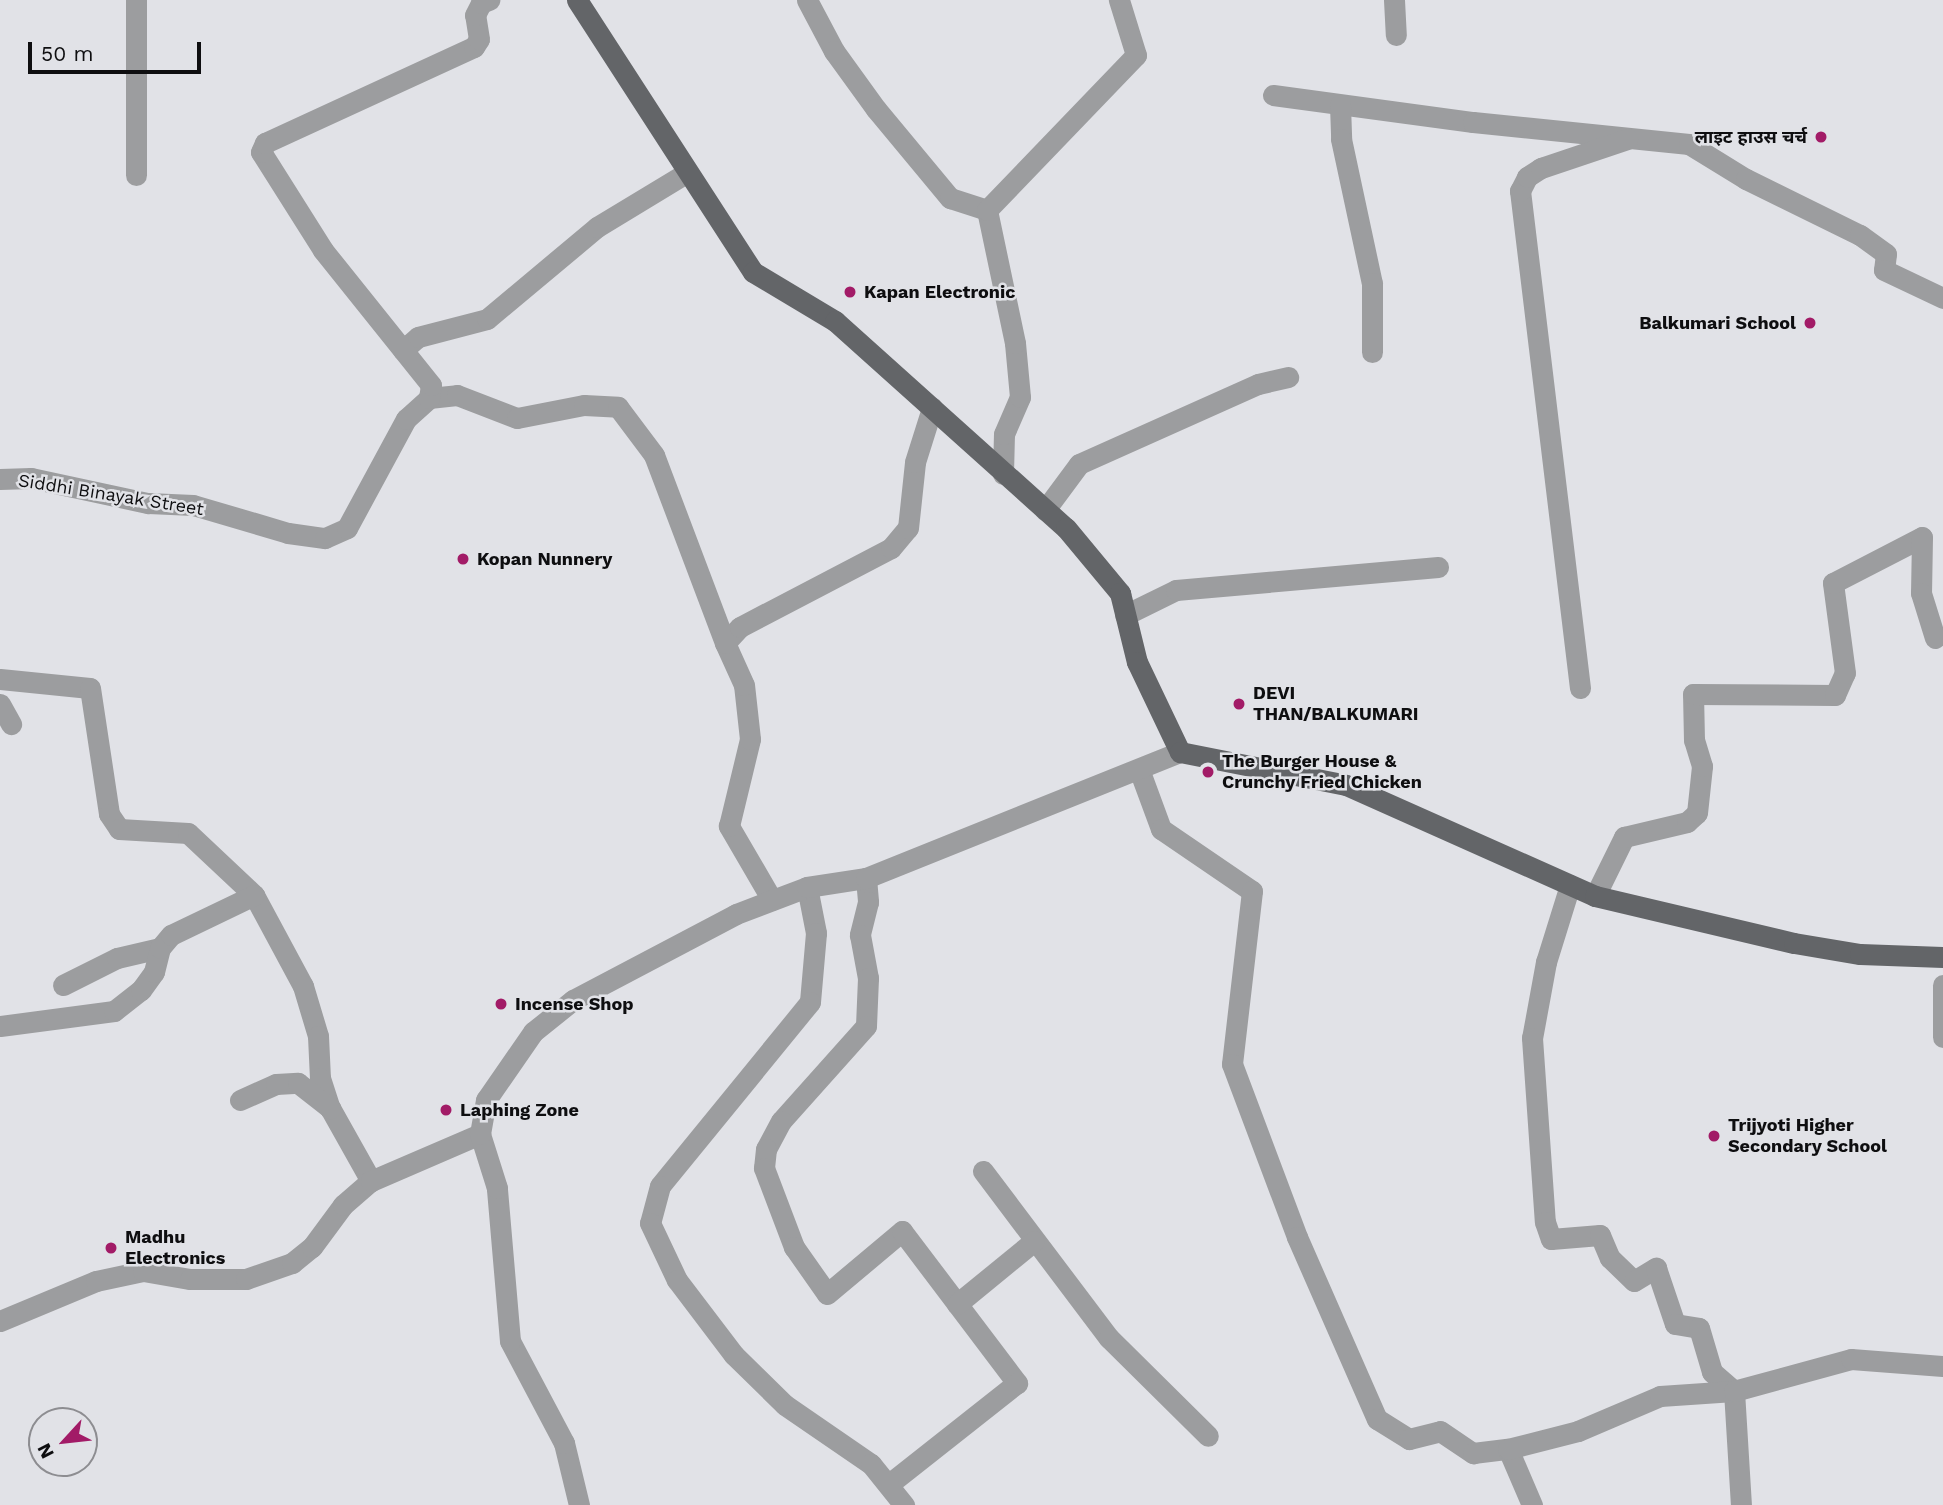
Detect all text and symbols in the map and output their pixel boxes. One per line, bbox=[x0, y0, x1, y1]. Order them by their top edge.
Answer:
scale bar bbox=[32, 28, 205, 72]
text: 50 m bbox=[41, 41, 93, 66]
place label: लाइट हाउस चर्च bbox=[1695, 126, 1807, 148]
marker: लाइट हाउस चर्च bbox=[1813, 129, 1829, 145]
place label: Kapan Electronic bbox=[864, 281, 1015, 303]
marker: Kapan Electronic bbox=[842, 284, 858, 300]
place label: Balkumari School bbox=[1639, 312, 1796, 334]
marker: Balkumari School bbox=[1802, 315, 1818, 331]
street label: Siddhi Binayak Street bbox=[16, 470, 206, 520]
place label: Kopan Nunnery bbox=[477, 548, 612, 570]
marker: Kopan Nunnery bbox=[455, 551, 471, 567]
place label: DEVI THAN/BALKUMARI bbox=[1253, 683, 1419, 726]
marker: DEVI THAN/BALKUMARI bbox=[1231, 696, 1247, 712]
place label: The Burger House & Crunchy Fried Chicken bbox=[1222, 751, 1422, 794]
marker: The Burger House & Crunchy Fried Chicken bbox=[1200, 764, 1216, 780]
place label: Incense Shop bbox=[515, 993, 634, 1015]
marker: Incense Shop bbox=[493, 996, 509, 1012]
place label: Laphing Zone bbox=[460, 1099, 579, 1121]
marker: Laphing Zone bbox=[438, 1102, 454, 1118]
place label: Trijyoti Higher Secondary School bbox=[1728, 1115, 1887, 1158]
marker: Trijyoti Higher Secondary School bbox=[1706, 1128, 1722, 1144]
place label: Madhu Electronics bbox=[125, 1227, 225, 1270]
marker: Madhu Electronics bbox=[103, 1240, 119, 1256]
north arrow bbox=[28, 1407, 98, 1477]
text: N bbox=[32, 1439, 59, 1462]

